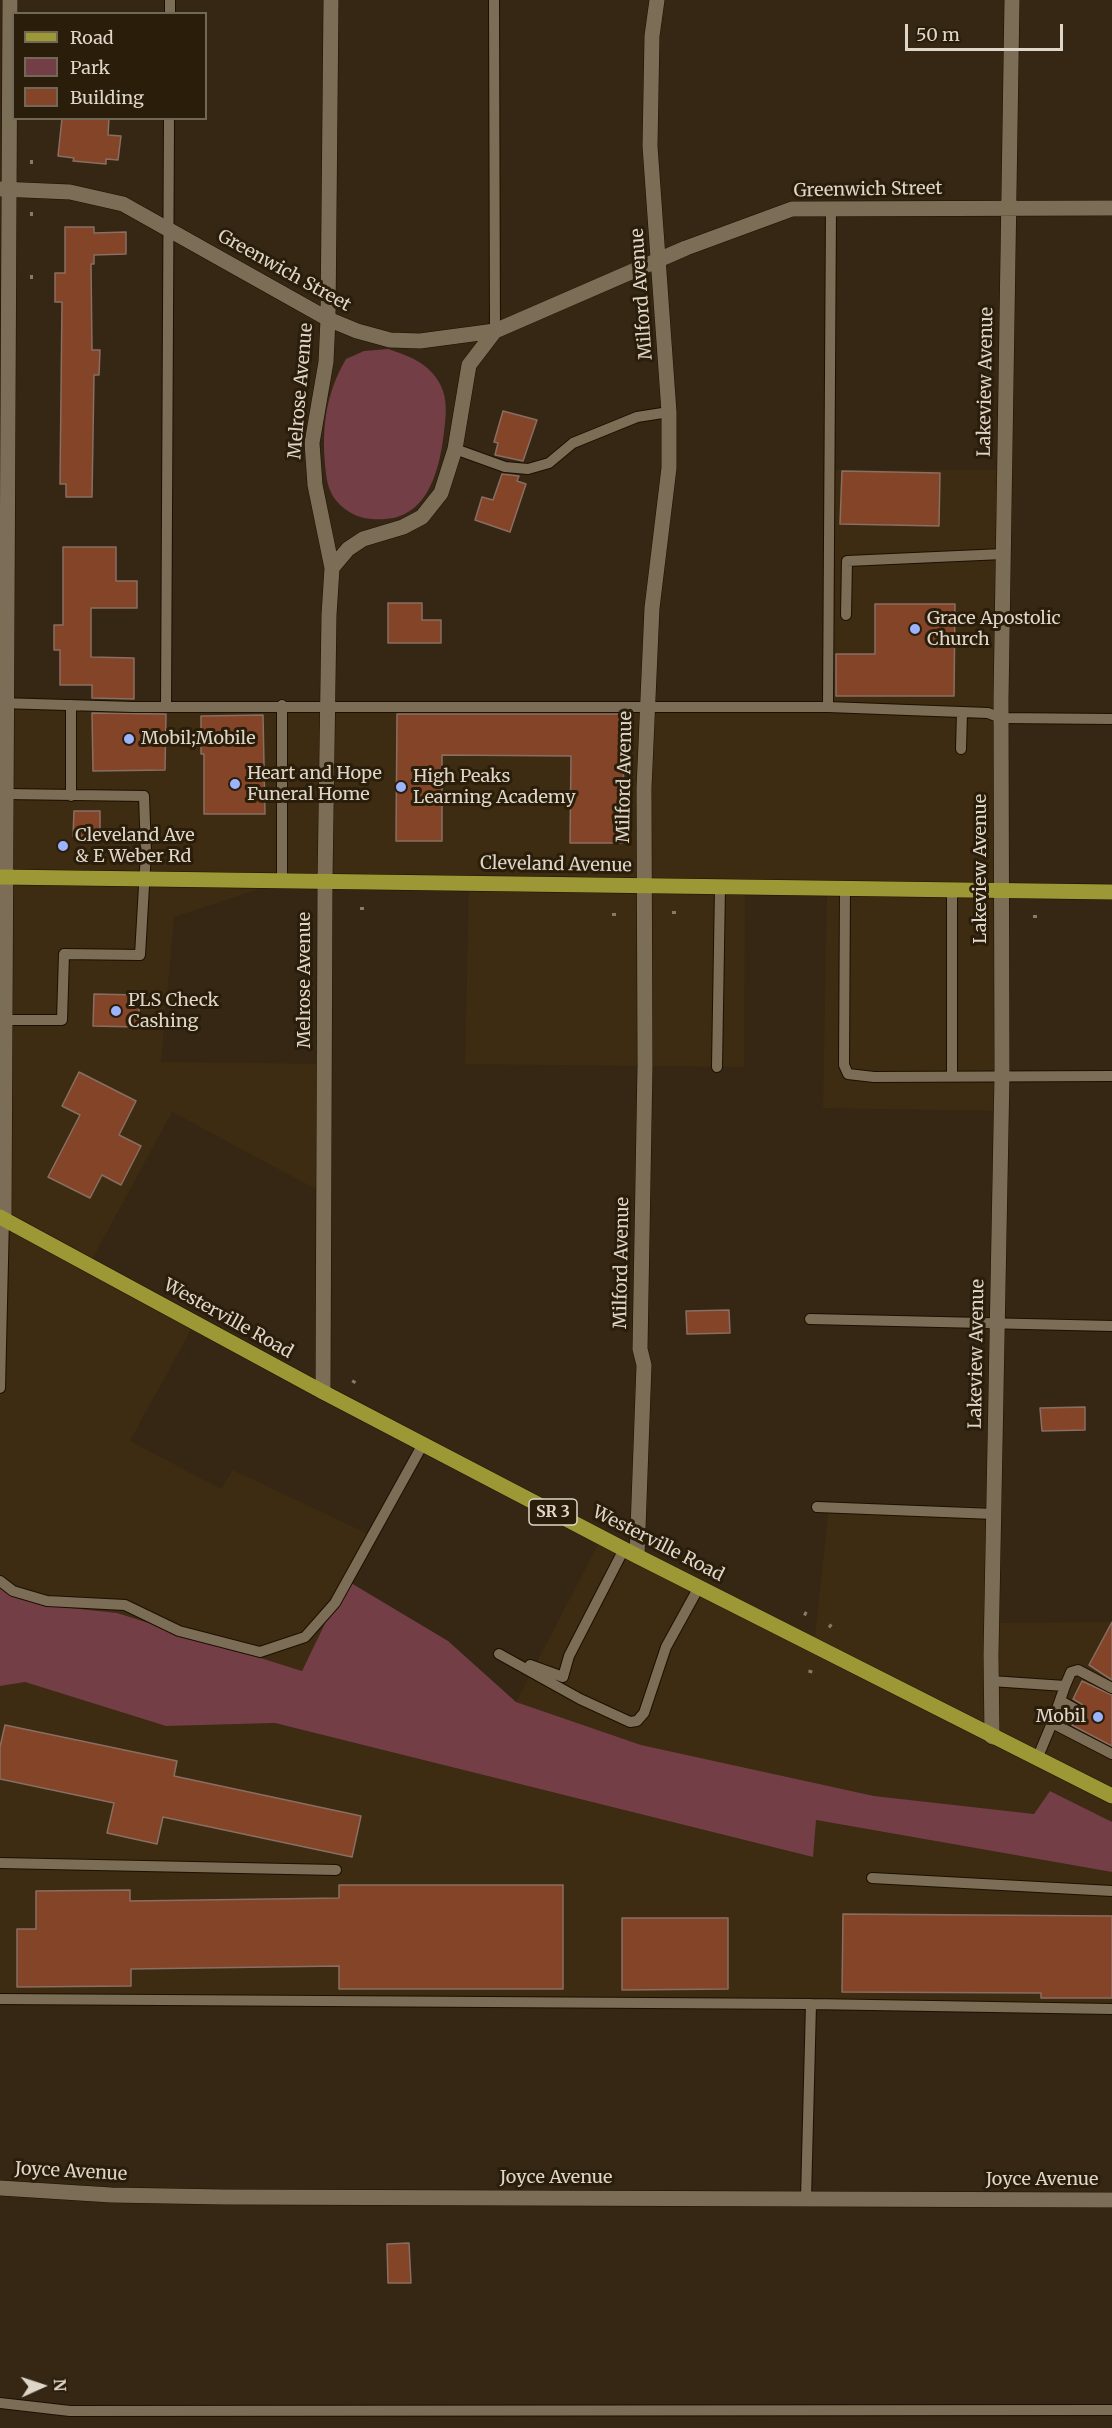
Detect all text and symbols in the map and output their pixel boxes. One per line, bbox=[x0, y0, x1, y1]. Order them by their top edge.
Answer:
legend bbox=[12, 12, 207, 120]
scale bar bbox=[908, 12, 1066, 50]
text: 50 m bbox=[916, 23, 960, 46]
text: Road bbox=[70, 26, 114, 49]
text: Park bbox=[70, 56, 110, 79]
text: Building bbox=[70, 86, 144, 109]
street label: Greenwich Street bbox=[793, 178, 943, 202]
street label: Greenwich Street bbox=[214, 226, 354, 316]
street label: Milford Avenue bbox=[627, 227, 657, 361]
street label: Lakeview Avenue bbox=[974, 307, 998, 457]
street label: Melrose Avenue bbox=[284, 322, 318, 460]
place label: Grace Apostolic Church bbox=[927, 608, 1061, 650]
marker: Grace Apostolic Church bbox=[908, 622, 922, 636]
street label: Milford Avenue bbox=[613, 711, 637, 843]
place label: Mobil;Mobile bbox=[141, 728, 256, 750]
marker: Mobil;Mobile bbox=[122, 732, 136, 746]
place label: Heart and Hope Funeral Home bbox=[247, 763, 382, 806]
place label: High Peaks Learning Academy bbox=[413, 766, 576, 808]
marker: Heart and Hope Funeral Home bbox=[228, 777, 242, 791]
marker: High Peaks Learning Academy bbox=[394, 780, 408, 794]
street label: Lakeview Avenue bbox=[970, 794, 992, 944]
place label: Cleveland Ave & E Weber Rd bbox=[75, 825, 195, 868]
marker: Cleveland Ave & E Weber Rd bbox=[56, 839, 70, 853]
street label: Cleveland Avenue bbox=[480, 853, 632, 877]
street label: Melrose Avenue bbox=[294, 912, 316, 1048]
place label: PLS Check Cashing bbox=[128, 990, 219, 1032]
marker: PLS Check Cashing bbox=[109, 1004, 123, 1018]
street label: Milford Avenue bbox=[610, 1197, 634, 1329]
street label: Westerville Road bbox=[159, 1274, 297, 1364]
street label: Lakeview Avenue bbox=[965, 1279, 989, 1429]
road number: SR 3 bbox=[529, 1499, 577, 1525]
street label: Westerville Road bbox=[589, 1502, 727, 1586]
place label: Mobil bbox=[1036, 1706, 1086, 1728]
marker: Mobil bbox=[1091, 1710, 1105, 1724]
street label: Joyce Avenue bbox=[14, 2158, 128, 2186]
street label: Joyce Avenue bbox=[500, 2167, 612, 2189]
street label: Joyce Avenue bbox=[986, 2169, 1098, 2191]
north arrow bbox=[12, 2356, 72, 2416]
text: N bbox=[50, 2378, 70, 2392]

